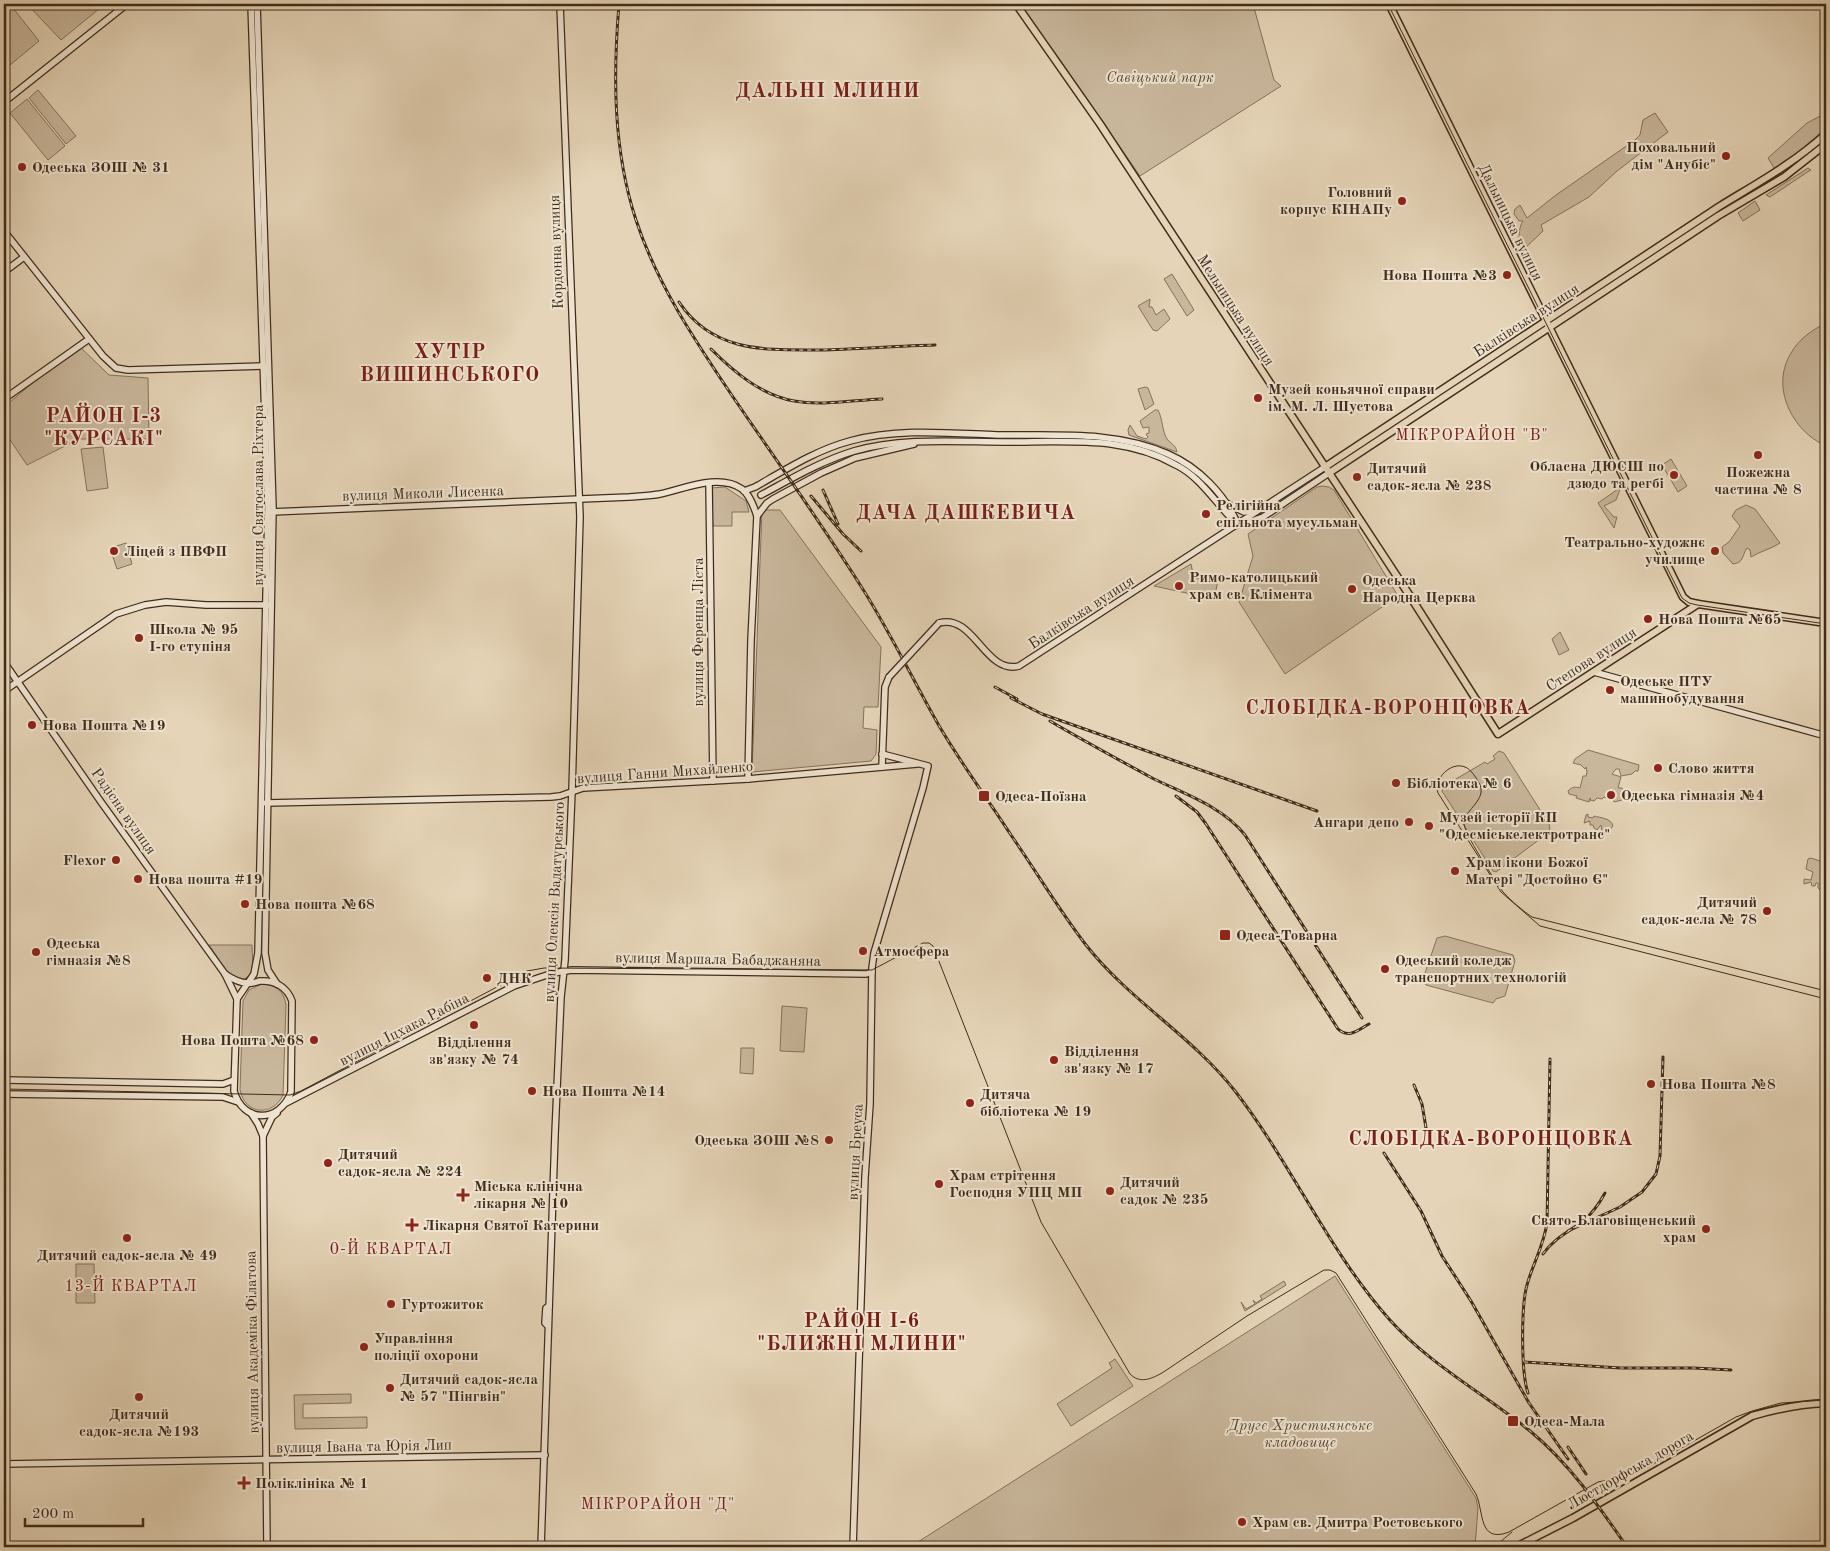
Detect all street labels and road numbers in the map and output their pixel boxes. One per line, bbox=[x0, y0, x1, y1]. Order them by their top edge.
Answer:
street label: Дальницька вулиця bbox=[1475, 162, 1545, 284]
street label: Кордонна вулиця bbox=[548, 194, 567, 309]
street label: Мельницька вулиця bbox=[1193, 253, 1276, 369]
street label: Балківська вулиця bbox=[1471, 282, 1582, 361]
street label: вулиця Святослава Ріхтера bbox=[252, 404, 267, 586]
street label: вулиця Миколи Лисенка bbox=[342, 484, 505, 505]
street label: вулиця Ференца Ліста bbox=[692, 557, 707, 707]
street label: Балківська вулиця bbox=[1026, 574, 1137, 653]
street label: Степова вулиця bbox=[1544, 625, 1640, 695]
street label: вулиця Ганни Михайленко bbox=[576, 760, 754, 787]
street label: Радісна вулиця bbox=[88, 766, 158, 858]
street label: вулиця Олексія Вадатурського bbox=[543, 801, 568, 1003]
street label: вулиця Маршала Бабаджаняна bbox=[615, 951, 822, 970]
street label: вулиця Іцхака Рабіна bbox=[337, 991, 472, 1070]
street label: вулиця Бреуса bbox=[846, 1103, 867, 1201]
street label: вулиця Академіка Філатова bbox=[244, 1250, 263, 1434]
street label: Люстдорфська дорога bbox=[1565, 1429, 1697, 1514]
street label: вулиця Івана та Юрія Лип bbox=[276, 1438, 452, 1457]

